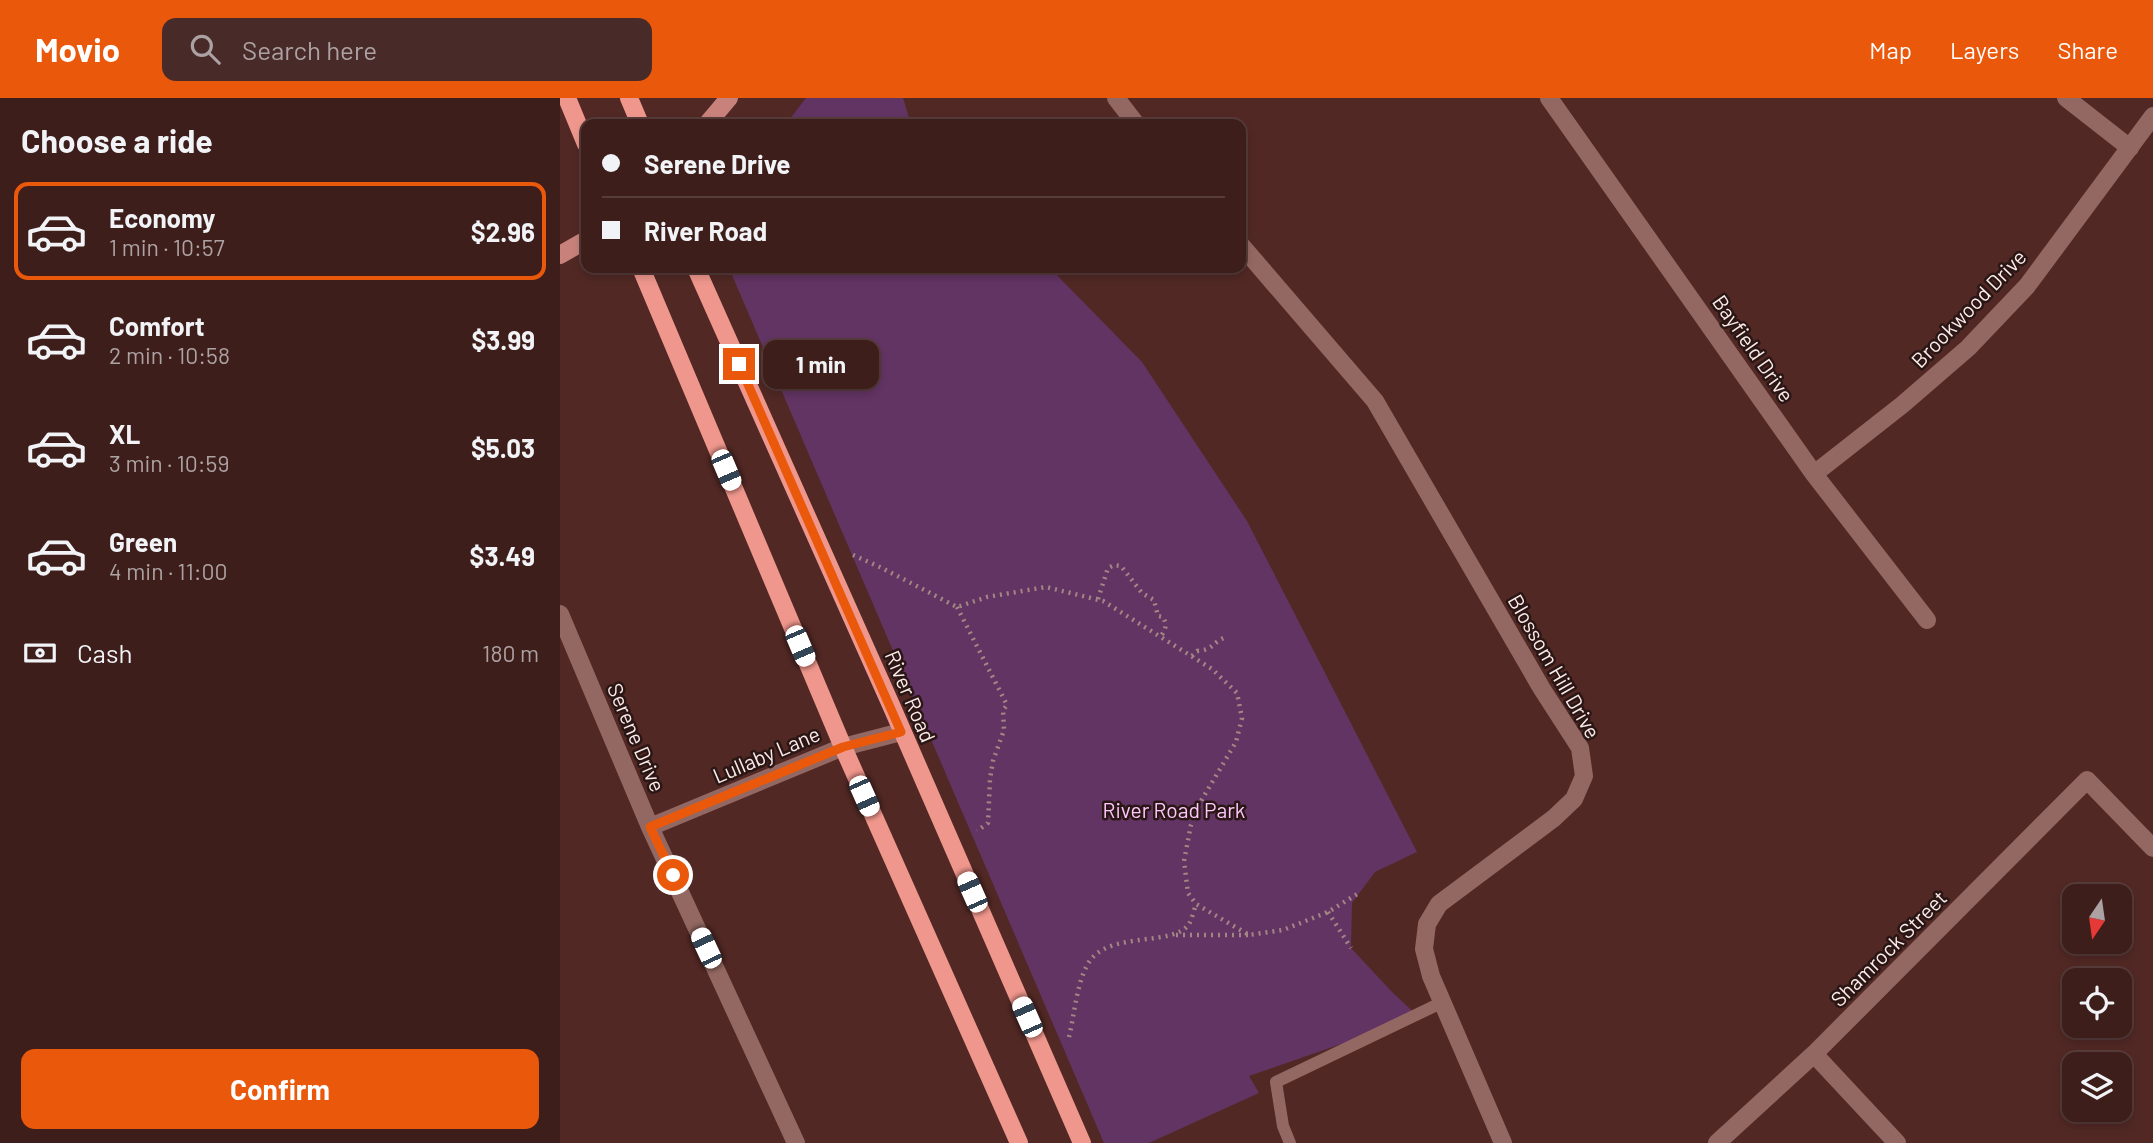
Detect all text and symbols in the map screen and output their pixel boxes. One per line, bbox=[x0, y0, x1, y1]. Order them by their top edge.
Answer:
search box bbox=[162, 18, 652, 81]
text: Movio bbox=[35, 29, 120, 69]
icon: search bbox=[186, 30, 224, 68]
text: Search here bbox=[242, 34, 377, 65]
text: Map bbox=[1869, 35, 1912, 64]
text: Layers bbox=[1950, 35, 2019, 64]
text: Share bbox=[2057, 35, 2118, 64]
text: Choose a ride bbox=[21, 121, 213, 159]
text: Serene Drive bbox=[644, 148, 791, 179]
icon: car bbox=[25, 200, 88, 263]
text: Economy bbox=[109, 202, 215, 233]
text: River Road bbox=[644, 215, 767, 246]
text: $2.96 bbox=[471, 216, 535, 247]
text: 1 min · 10:57 bbox=[109, 233, 225, 261]
street label: Brookwood Drive bbox=[1905, 244, 2031, 372]
street label: Bayfield Drive bbox=[1708, 290, 1800, 406]
icon: car bbox=[25, 308, 88, 371]
text: Comfort bbox=[109, 310, 205, 341]
text: $3.99 bbox=[471, 324, 535, 355]
callout: 1 min bbox=[764, 340, 879, 388]
text: 2 min · 10:58 bbox=[109, 341, 230, 369]
route end bbox=[723, 348, 755, 380]
text: 1 min bbox=[796, 350, 846, 378]
icon: car bbox=[25, 416, 88, 479]
text: XL bbox=[109, 418, 140, 449]
text: $5.03 bbox=[471, 432, 535, 463]
car bbox=[709, 447, 744, 493]
text: 3 min · 10:59 bbox=[109, 449, 229, 477]
icon: car bbox=[25, 524, 88, 587]
text: Green bbox=[109, 526, 177, 557]
text: $3.49 bbox=[470, 540, 535, 571]
text: 4 min · 11:00 bbox=[109, 557, 228, 585]
street label: Blossom Hill Drive bbox=[1504, 590, 1606, 742]
car bbox=[783, 623, 818, 669]
icon: cash bbox=[21, 634, 59, 672]
text: Cash bbox=[77, 637, 132, 668]
text: 180 m bbox=[482, 639, 539, 667]
street label: River Road bbox=[880, 646, 942, 746]
street label: Serene Drive bbox=[603, 679, 671, 795]
street label: Lullaby Lane bbox=[709, 720, 823, 788]
car bbox=[846, 773, 883, 819]
park label: River Road Park bbox=[1103, 797, 1245, 822]
route start bbox=[657, 859, 689, 891]
car bbox=[954, 869, 991, 915]
north arrow bbox=[2062, 884, 2132, 954]
map controls bbox=[2062, 884, 2132, 1122]
street label: Shamrock Street bbox=[1825, 885, 1951, 1011]
car bbox=[688, 925, 725, 971]
button: locate bbox=[2062, 968, 2132, 1038]
car bbox=[1009, 994, 1046, 1040]
button: Confirm bbox=[21, 1049, 539, 1129]
button: layers bbox=[2062, 1052, 2132, 1122]

